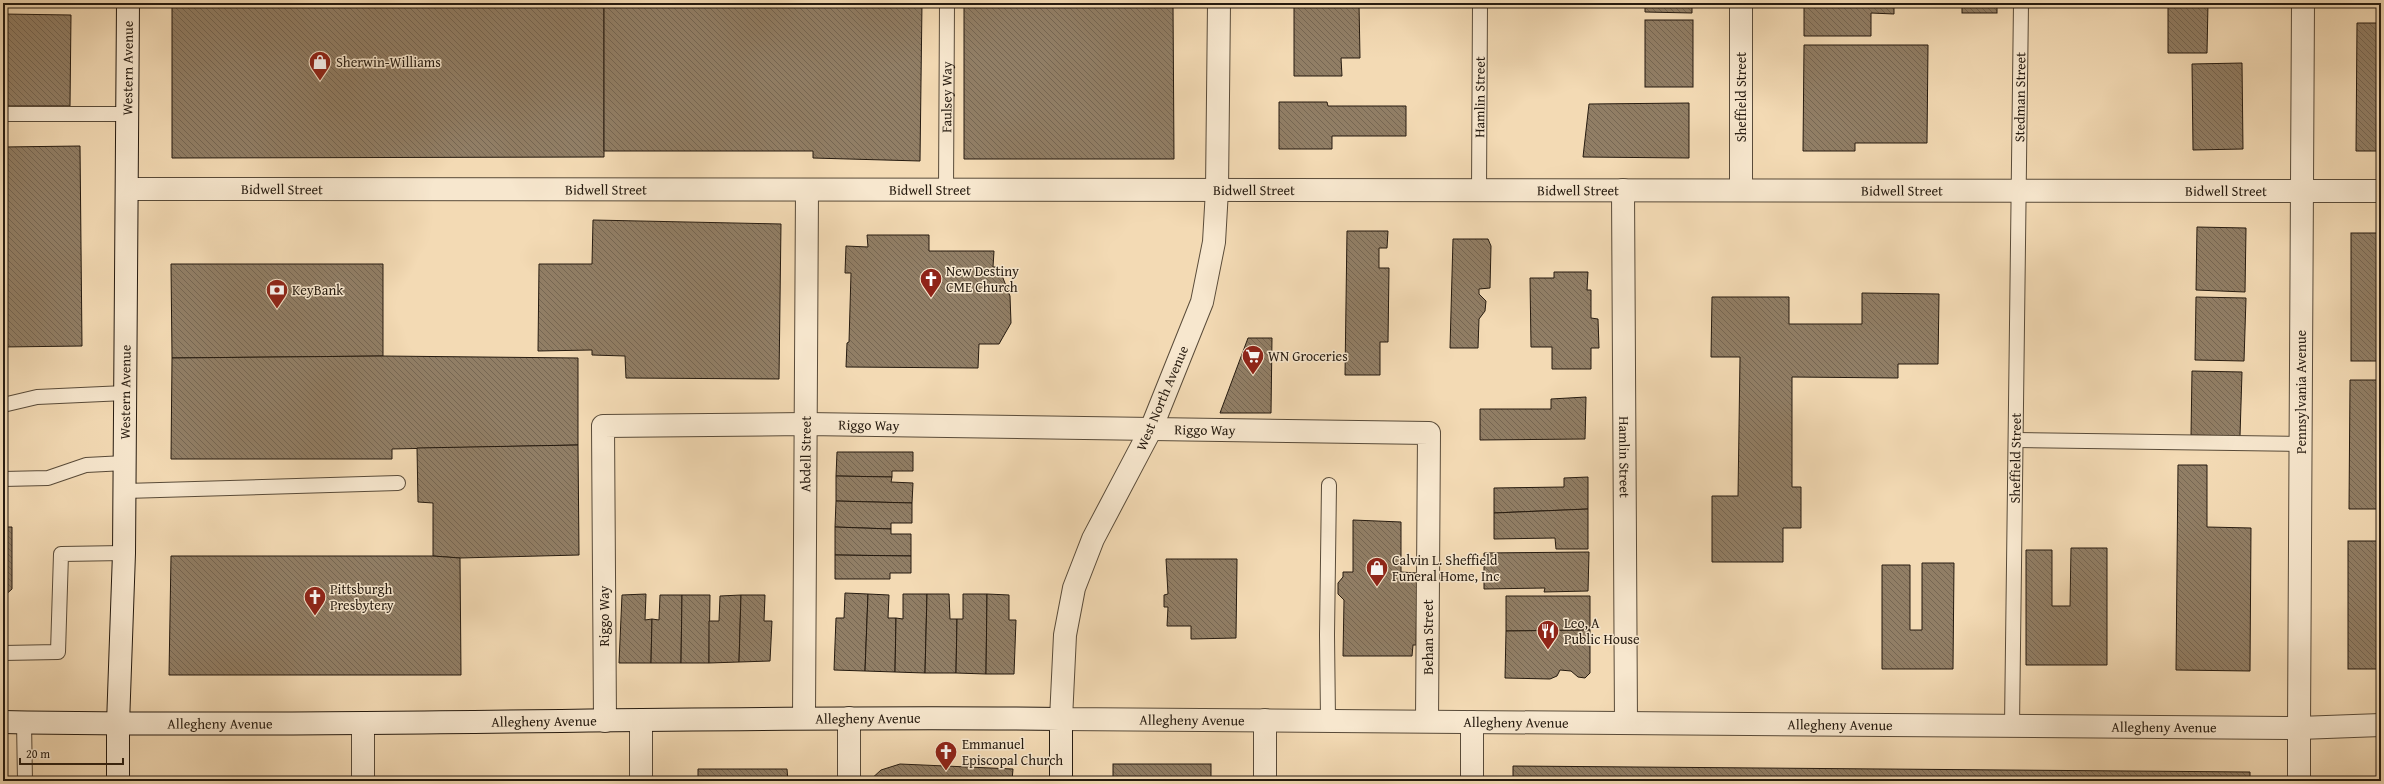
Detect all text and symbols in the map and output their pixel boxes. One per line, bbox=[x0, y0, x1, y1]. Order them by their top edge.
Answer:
street label: Western Avenue bbox=[117, 20, 138, 116]
shop icon: Sherwin-Williams bbox=[307, 49, 333, 82]
place label: Sherwin-Williams bbox=[336, 52, 441, 72]
street label: Sheffield Street bbox=[1731, 52, 1751, 142]
street label: Stedman Street bbox=[2009, 52, 2030, 142]
street label: Hamlin Street bbox=[1469, 56, 1490, 138]
street label: Faulsey Way bbox=[936, 61, 957, 133]
street label: Bidwell Street bbox=[241, 179, 323, 199]
street label: Bidwell Street bbox=[565, 179, 647, 199]
street label: Bidwell Street bbox=[889, 180, 971, 200]
street label: Bidwell Street bbox=[1213, 180, 1295, 200]
street label: Bidwell Street bbox=[1537, 180, 1619, 200]
street label: Bidwell Street bbox=[1861, 181, 1943, 201]
street label: Bidwell Street bbox=[2185, 181, 2267, 201]
place label: New Destiny CME Church bbox=[946, 261, 1019, 297]
church icon: New Destiny CME Church bbox=[918, 266, 944, 299]
bank icon: KeyBank bbox=[264, 277, 290, 310]
place label: KeyBank bbox=[292, 280, 344, 300]
street label: Pennsylvania Avenue bbox=[2291, 330, 2311, 454]
street label: West North Avenue bbox=[1131, 342, 1193, 454]
supermarket icon: WN Groceries bbox=[1240, 343, 1266, 376]
street label: Western Avenue bbox=[115, 344, 136, 440]
place label: WN Groceries bbox=[1268, 346, 1348, 366]
street label: Sheffield Street bbox=[2005, 412, 2026, 504]
street label: Riggo Way bbox=[838, 414, 900, 435]
street label: Abdell Street bbox=[795, 416, 816, 492]
street label: Hamlin Street bbox=[1614, 416, 1635, 498]
street label: Riggo Way bbox=[1174, 419, 1236, 440]
place label: Calvin L. Sheffield Funeral Home, Inc bbox=[1392, 550, 1499, 586]
shop icon: Calvin L. Sheffield Funeral Home, Inc bbox=[1364, 555, 1390, 588]
place label: Pittsburgh Presbytery bbox=[330, 579, 394, 615]
church icon: Pittsburgh Presbytery bbox=[302, 584, 328, 617]
street label: Riggo Way bbox=[594, 585, 614, 647]
street label: Behan Street bbox=[1418, 599, 1438, 675]
place label: Leo, A Public House bbox=[1564, 613, 1640, 649]
restaurant icon: Leo, A Public House bbox=[1535, 618, 1561, 651]
street label: Allegheny Avenue bbox=[815, 708, 921, 729]
street label: Allegheny Avenue bbox=[1139, 710, 1245, 730]
street label: Allegheny Avenue bbox=[491, 711, 597, 732]
street label: Allegheny Avenue bbox=[1463, 712, 1569, 733]
street label: Allegheny Avenue bbox=[167, 713, 273, 734]
street label: Allegheny Avenue bbox=[1787, 714, 1893, 735]
street label: Allegheny Avenue bbox=[2111, 717, 2217, 737]
place label: Emmanuel Episcopal Church bbox=[962, 734, 1063, 770]
church icon: Emmanuel Episcopal Church bbox=[933, 739, 959, 772]
scale bar bbox=[20, 740, 123, 766]
text: 20 m bbox=[26, 745, 50, 762]

